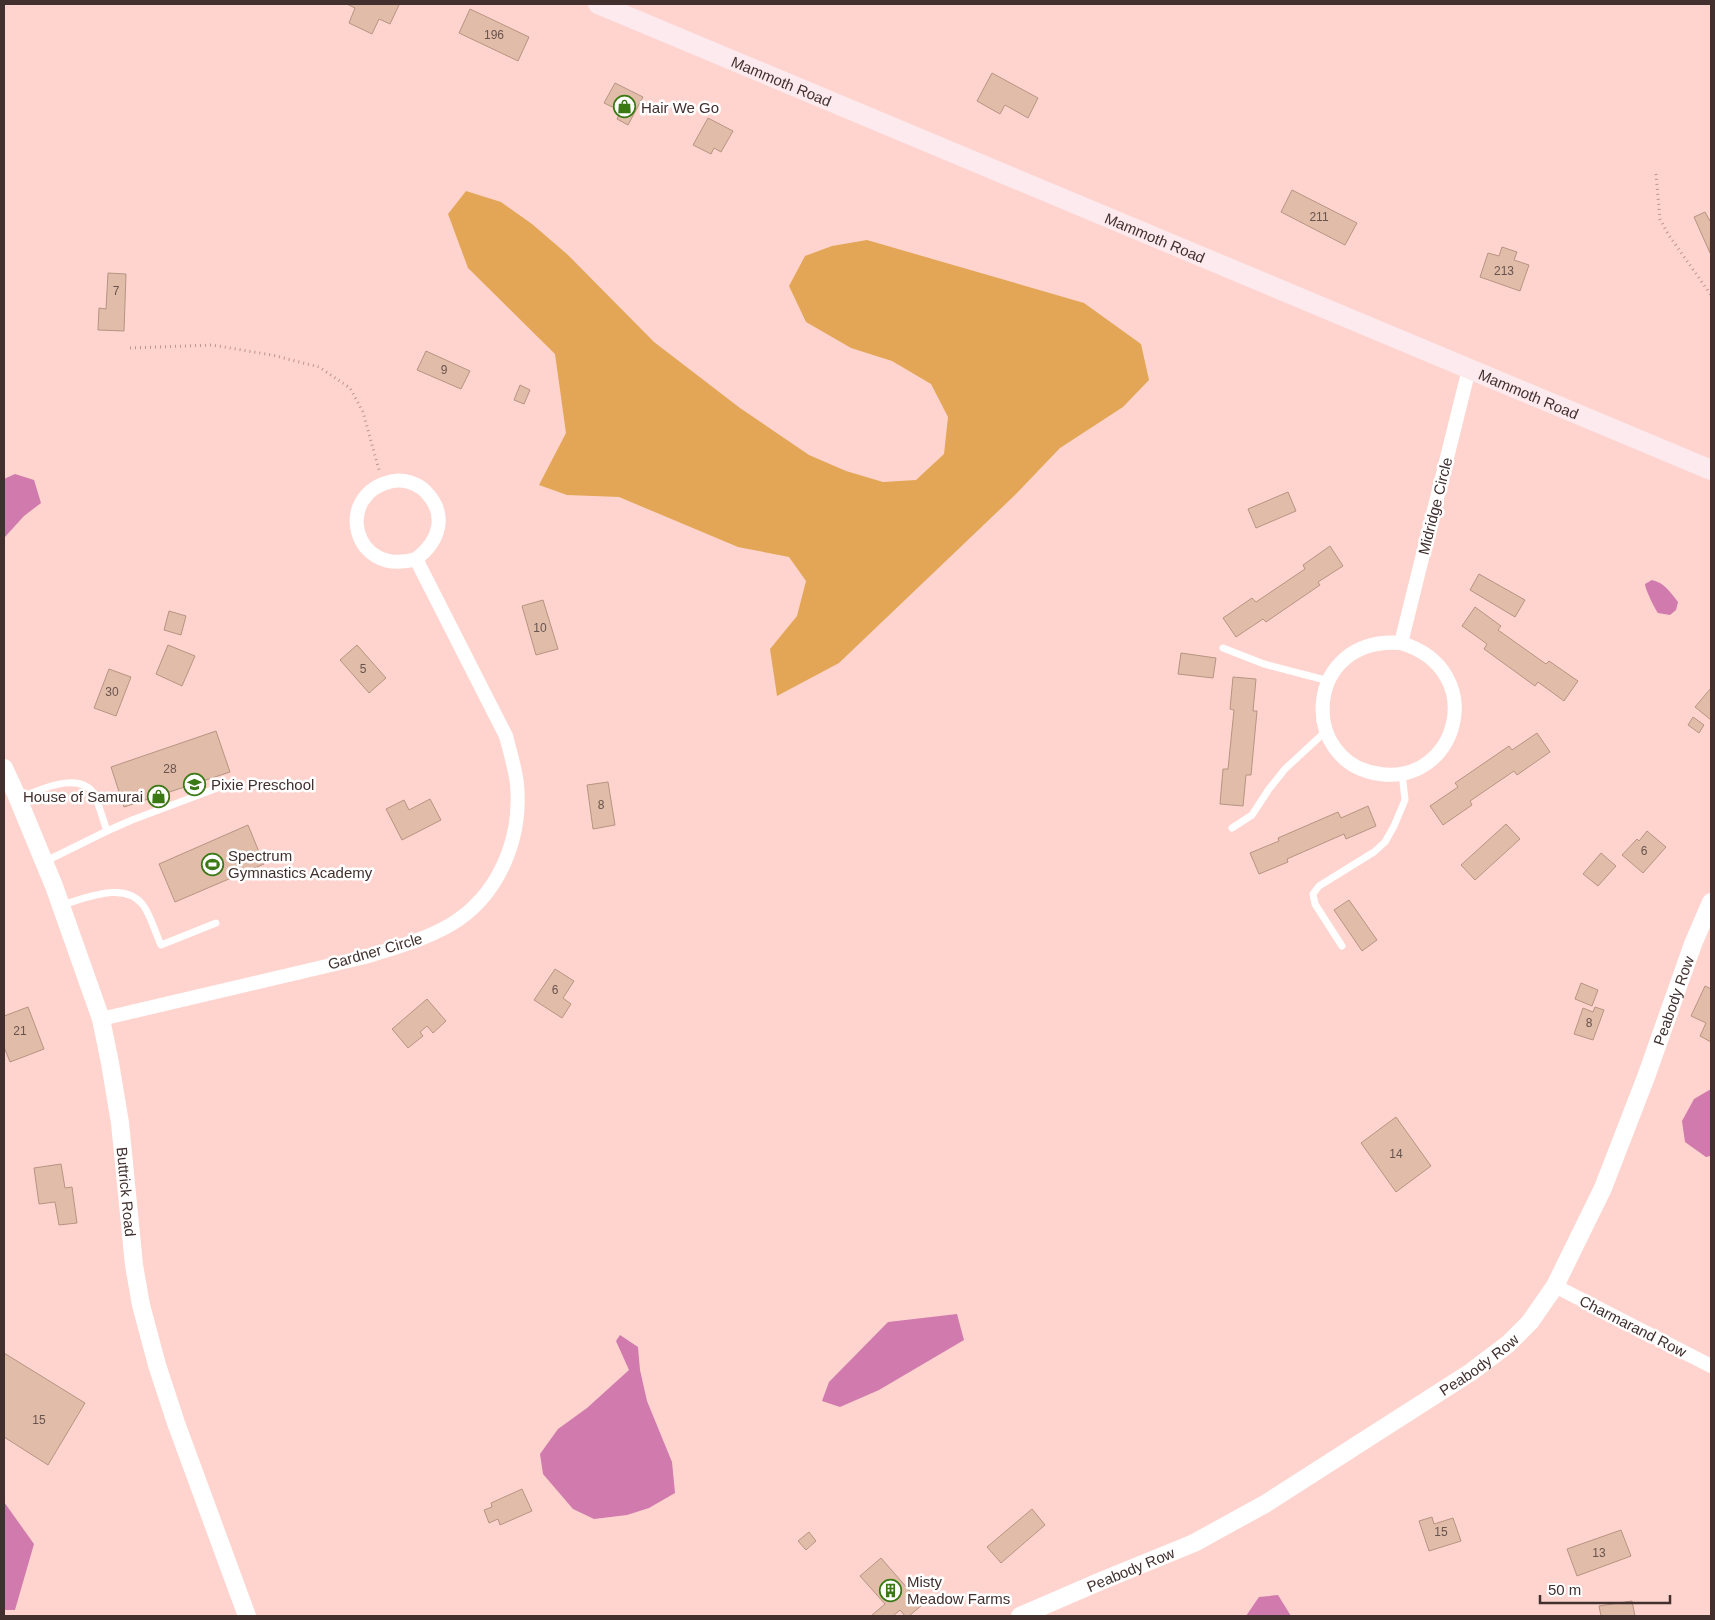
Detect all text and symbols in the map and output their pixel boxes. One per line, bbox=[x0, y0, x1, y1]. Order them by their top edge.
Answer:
house number: 196 bbox=[484, 28, 504, 42]
street label: Mammoth Road bbox=[729, 52, 834, 109]
shop icon: Hair We Go bbox=[613, 95, 637, 119]
place label: Hair We Go bbox=[641, 99, 719, 116]
street label: Mammoth Road bbox=[1103, 209, 1208, 266]
house number: 211 bbox=[1309, 210, 1329, 224]
house number: 213 bbox=[1494, 264, 1514, 278]
house number: 7 bbox=[113, 284, 120, 298]
house number: 9 bbox=[441, 363, 448, 377]
street label: Mammoth Road bbox=[1476, 365, 1581, 422]
street label: Midridge Circle bbox=[1415, 455, 1455, 557]
house number: 10 bbox=[533, 621, 547, 635]
house number: 5 bbox=[360, 662, 367, 676]
house number: 30 bbox=[105, 685, 119, 699]
house number: 28 bbox=[163, 762, 177, 776]
school or university icon: Pixie Preschool bbox=[183, 772, 207, 796]
place label: Pixie Preschool bbox=[211, 776, 314, 793]
shop icon: House of Samurai bbox=[147, 784, 171, 808]
place label: House of Samurai bbox=[23, 788, 143, 805]
house number: 8 bbox=[598, 798, 605, 812]
house number: 6 bbox=[1641, 844, 1648, 858]
place label: Spectrum Gymnastics Academy bbox=[228, 847, 373, 881]
sports icon: Spectrum Gymnastics Academy bbox=[200, 852, 224, 876]
street label: Gardner Circle bbox=[326, 929, 424, 973]
street label: Peabody Row bbox=[1649, 953, 1697, 1047]
house number: 6 bbox=[552, 983, 559, 997]
house number: 8 bbox=[1586, 1016, 1593, 1030]
house number: 21 bbox=[13, 1024, 27, 1038]
street label: Buttrick Road bbox=[114, 1146, 140, 1237]
house number: 14 bbox=[1389, 1147, 1403, 1161]
street label: Charmarand Row bbox=[1577, 1292, 1689, 1360]
street label: Peabody Row bbox=[1436, 1330, 1522, 1399]
house number: 15 bbox=[32, 1413, 46, 1427]
house number: 15 bbox=[1434, 1525, 1448, 1539]
street label: Peabody Row bbox=[1084, 1543, 1177, 1595]
house number: 13 bbox=[1592, 1546, 1606, 1560]
scale bar bbox=[1540, 1572, 1670, 1604]
place label: Misty Meadow Farms bbox=[907, 1573, 1010, 1607]
building icon: Misty Meadow Farms bbox=[879, 1578, 903, 1602]
text: 50 m bbox=[1548, 1581, 1581, 1598]

